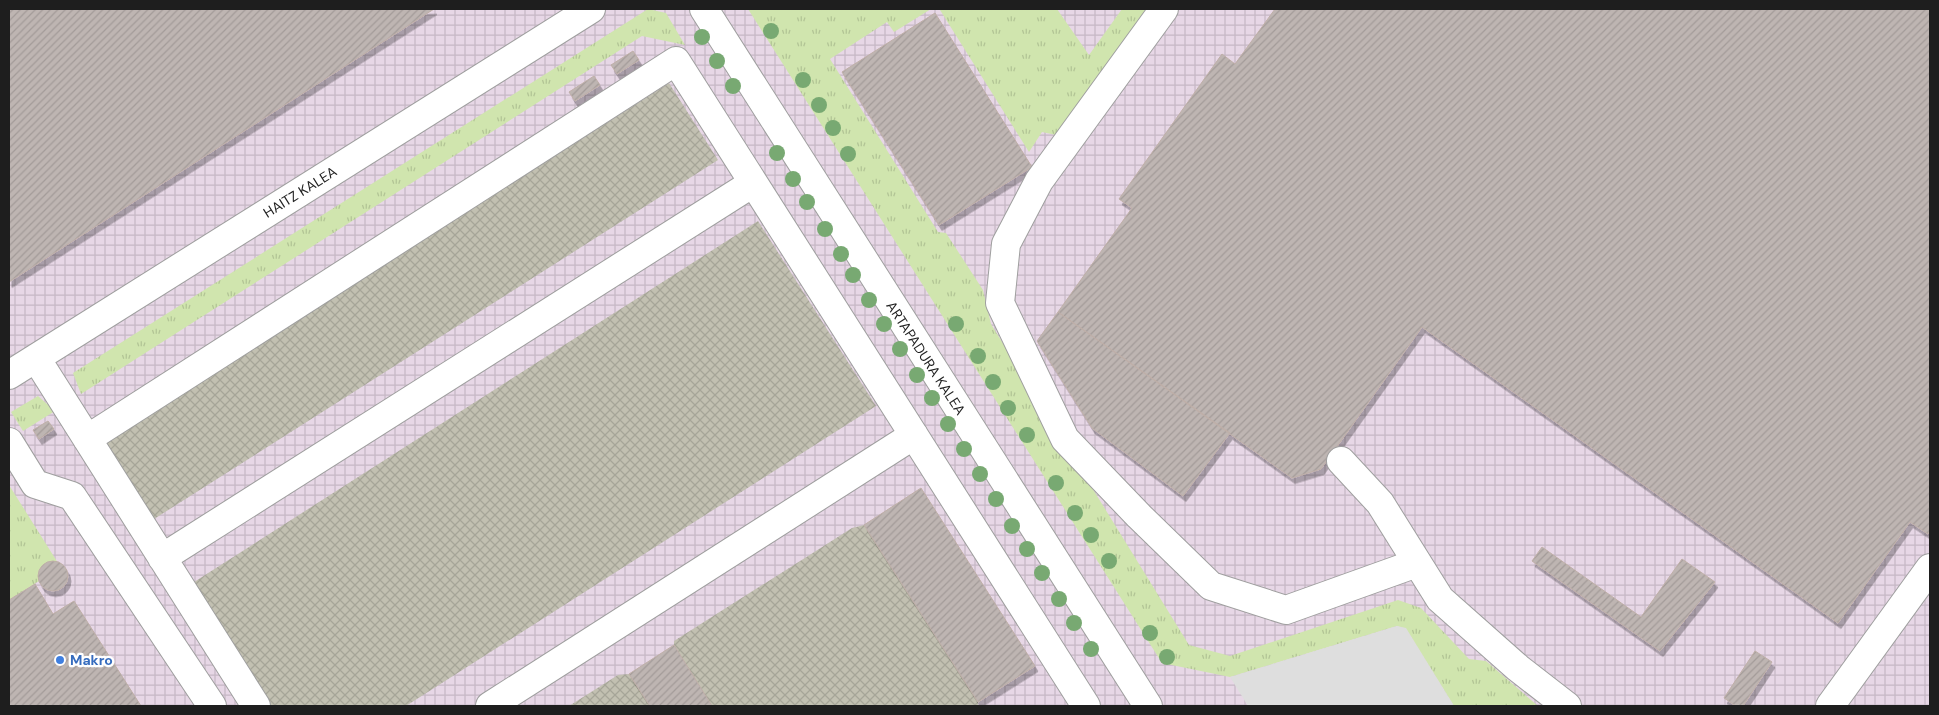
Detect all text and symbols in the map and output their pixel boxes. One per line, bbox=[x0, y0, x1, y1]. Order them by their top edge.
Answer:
street label: HAITZ KALEA bbox=[260, 162, 340, 222]
street label: ARTAPADURA KALEA bbox=[882, 298, 970, 418]
place label: Makro bbox=[70, 651, 113, 669]
marker: Makro bbox=[54, 654, 66, 666]

